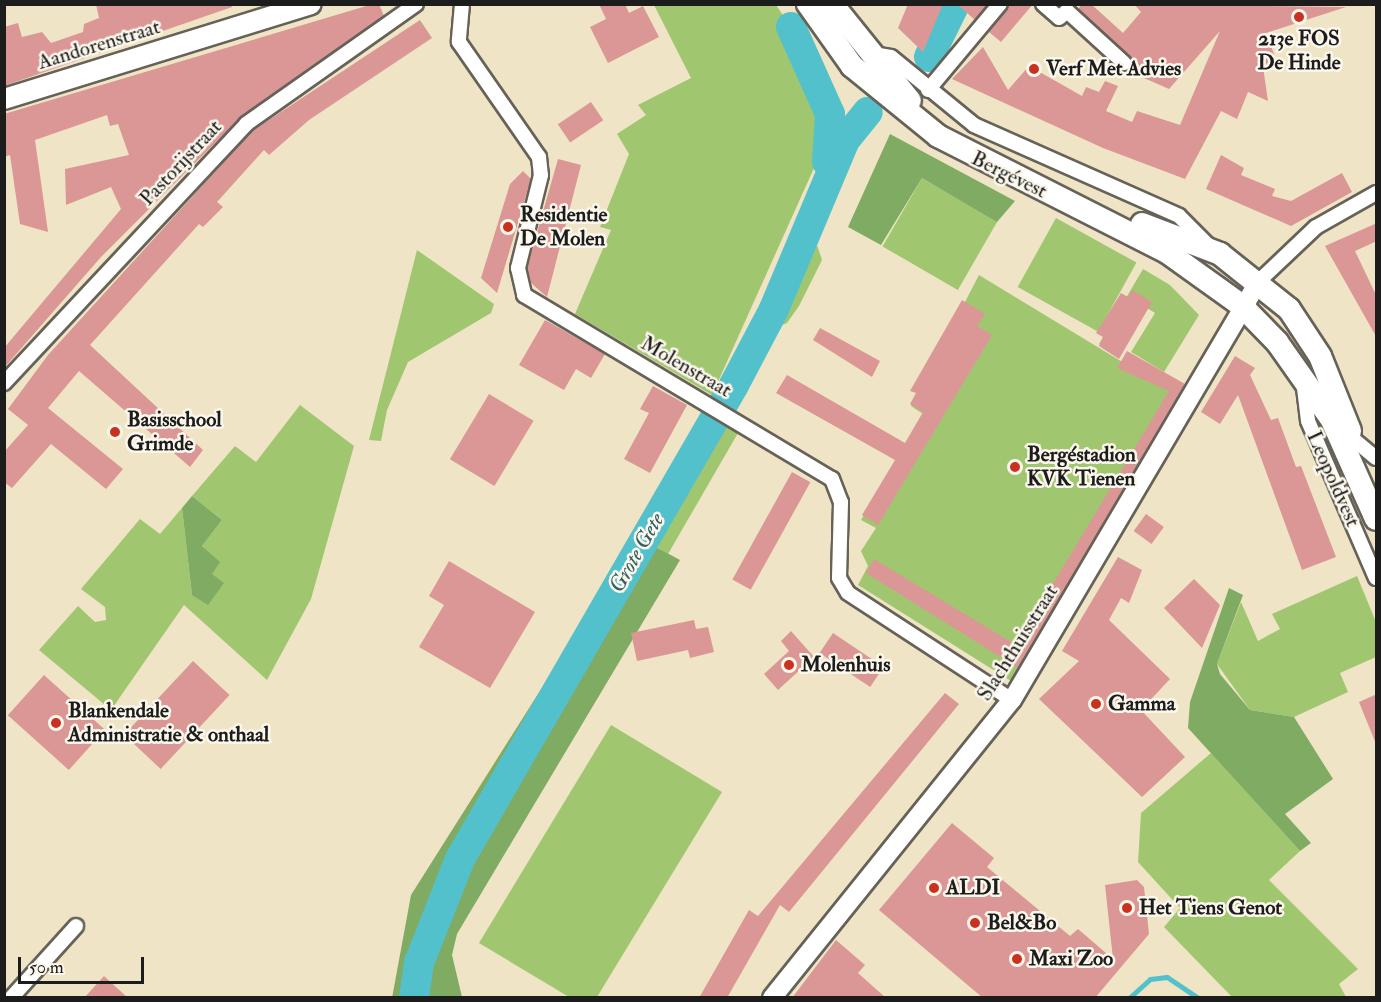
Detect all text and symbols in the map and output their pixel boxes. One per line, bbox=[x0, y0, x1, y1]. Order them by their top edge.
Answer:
marker: 213e FOS De Hinde bbox=[1292, 10, 1306, 24]
street label: Aandorenstraat bbox=[35, 14, 163, 76]
place label: 213e FOS De Hinde bbox=[1258, 26, 1340, 76]
place label: Verf Met Advies bbox=[1046, 56, 1181, 82]
marker: Verf Met Advies bbox=[1027, 62, 1041, 76]
street label: Pastorijstraat bbox=[135, 115, 227, 211]
street label: Bergévest bbox=[967, 146, 1051, 204]
place label: Residentie De Molen bbox=[520, 202, 607, 252]
marker: Residentie De Molen bbox=[501, 220, 515, 234]
street label: Molenstraat bbox=[636, 331, 736, 403]
place label: Basisschool Grimde bbox=[127, 407, 222, 457]
marker: Basisschool Grimde bbox=[108, 425, 122, 439]
street label: Leopoldvest bbox=[1301, 427, 1365, 531]
place label: Bergéstadion KVK Tienen bbox=[1027, 442, 1136, 492]
marker: Bergéstadion KVK Tienen bbox=[1008, 460, 1022, 474]
water label: Grote Gete bbox=[604, 509, 670, 597]
street label: Slachthuisstraat bbox=[972, 580, 1064, 706]
place label: Molenhuis bbox=[801, 652, 890, 678]
marker: Molenhuis bbox=[782, 658, 796, 672]
place label: Gamma bbox=[1108, 691, 1176, 717]
marker: Gamma bbox=[1089, 697, 1103, 711]
place label: Blankendale Administratie & onthaal bbox=[68, 698, 269, 748]
marker: Blankendale Administratie & onthaal bbox=[49, 716, 63, 730]
place label: ALDI bbox=[946, 875, 1000, 901]
marker: ALDI bbox=[927, 881, 941, 895]
place label: Het Tiens Genot bbox=[1139, 895, 1282, 921]
marker: Het Tiens Genot bbox=[1120, 901, 1134, 915]
place label: Bel&Bo bbox=[987, 910, 1056, 936]
marker: Bel&Bo bbox=[968, 916, 982, 930]
scale bar bbox=[21, 945, 147, 983]
place label: Maxi Zoo bbox=[1029, 946, 1113, 972]
marker: Maxi Zoo bbox=[1010, 952, 1024, 966]
text: 50 m bbox=[29, 956, 64, 979]

